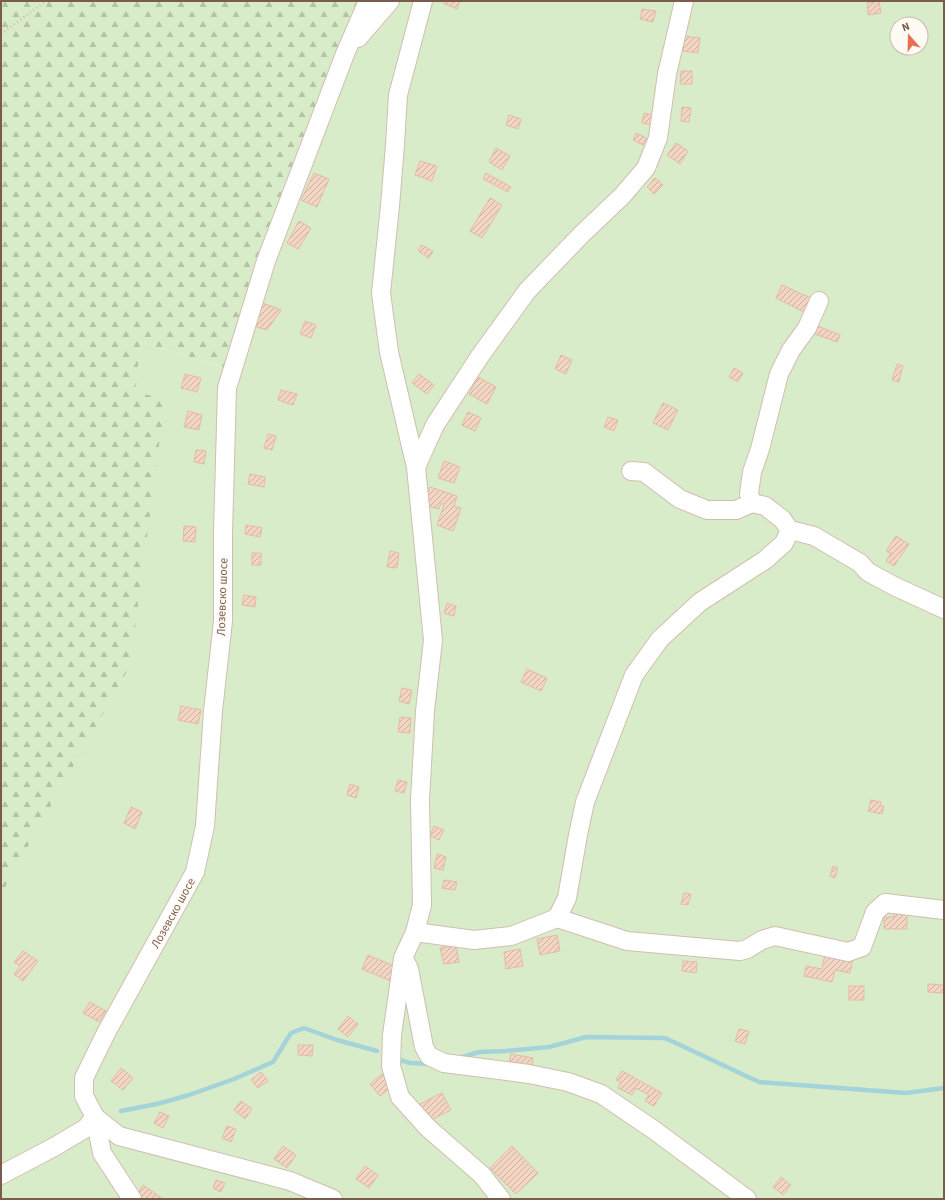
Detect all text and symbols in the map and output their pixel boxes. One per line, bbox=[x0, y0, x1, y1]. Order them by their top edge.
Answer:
north arrow bbox=[889, 16, 929, 56]
text: N bbox=[900, 19, 912, 35]
street label: Лозевско шосе bbox=[213, 558, 232, 636]
street label: Лозевско шосе bbox=[147, 875, 200, 952]

